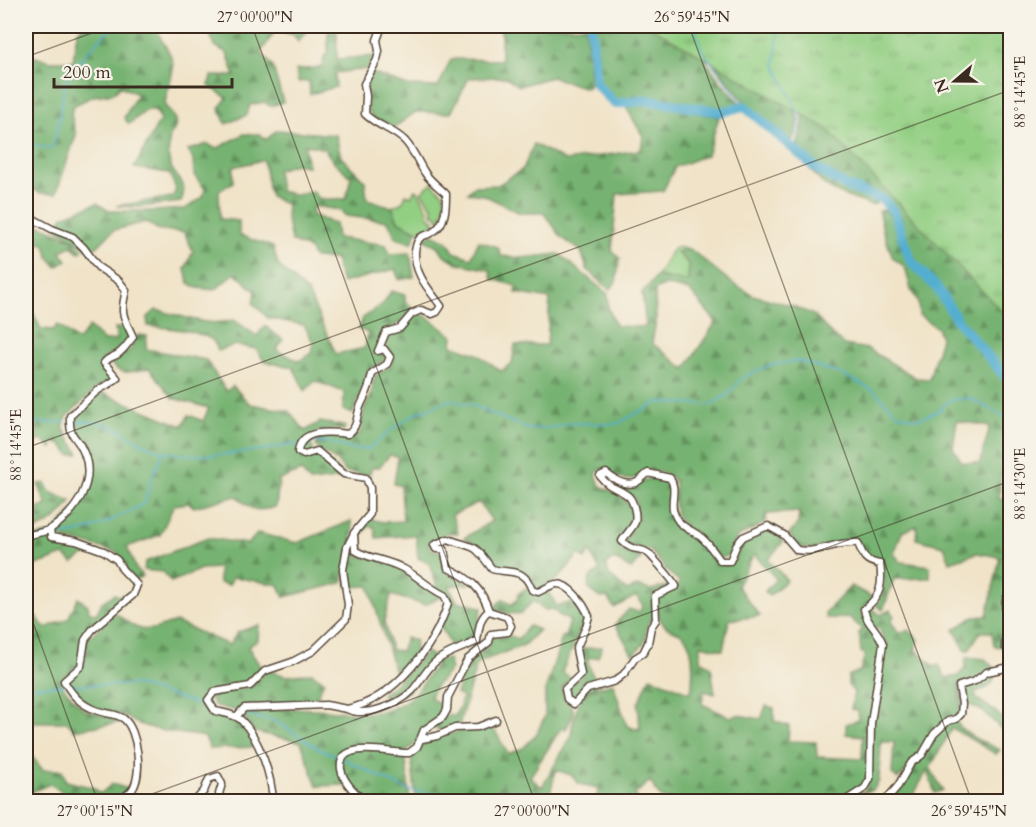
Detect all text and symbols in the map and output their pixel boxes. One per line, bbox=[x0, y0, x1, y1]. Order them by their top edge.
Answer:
text: 27°00'00"N bbox=[217, 7, 293, 27]
text: 26°59'45"N bbox=[654, 7, 730, 27]
scale bar bbox=[54, 51, 232, 89]
north arrow bbox=[925, 51, 985, 111]
text: 88°14'45"E bbox=[1010, 56, 1030, 128]
text: 200 m bbox=[63, 60, 111, 85]
text: N bbox=[929, 75, 955, 96]
text: 88°14'45"E bbox=[6, 409, 26, 481]
text: 88°14'30"E bbox=[1010, 448, 1030, 520]
text: 27°00'15"N bbox=[57, 801, 133, 821]
text: 27°00'00"N bbox=[494, 801, 570, 821]
text: 26°59'45"N bbox=[931, 801, 1007, 821]

